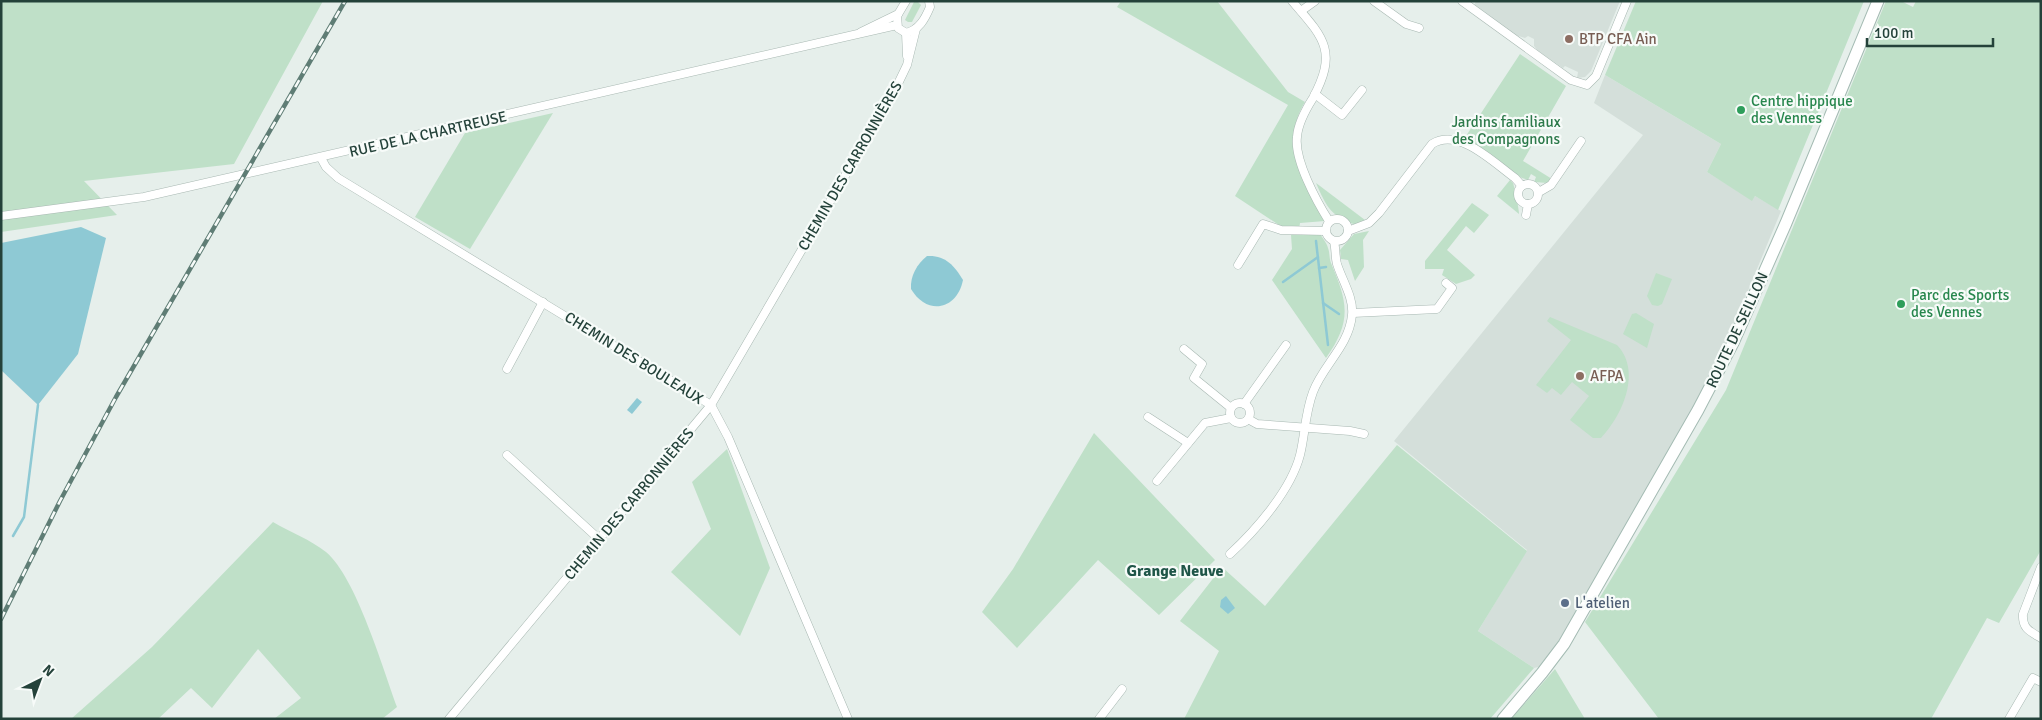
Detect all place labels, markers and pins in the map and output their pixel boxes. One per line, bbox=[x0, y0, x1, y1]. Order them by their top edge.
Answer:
place label: BTP CFA Ain bbox=[1579, 30, 1657, 48]
marker: BTP CFA Ain bbox=[1563, 33, 1575, 45]
place label: Centre hippique des Vennes bbox=[1751, 92, 1853, 127]
marker: Centre hippique des Vennes bbox=[1735, 104, 1747, 116]
place label: Parc des Sports des Vennes bbox=[1911, 286, 2010, 321]
marker: Parc des Sports des Vennes bbox=[1895, 298, 1907, 310]
place label: AFPA bbox=[1590, 367, 1624, 385]
marker: AFPA bbox=[1574, 370, 1586, 382]
place label: L'atelien bbox=[1575, 594, 1630, 612]
marker: L'atelien bbox=[1559, 597, 1571, 609]

